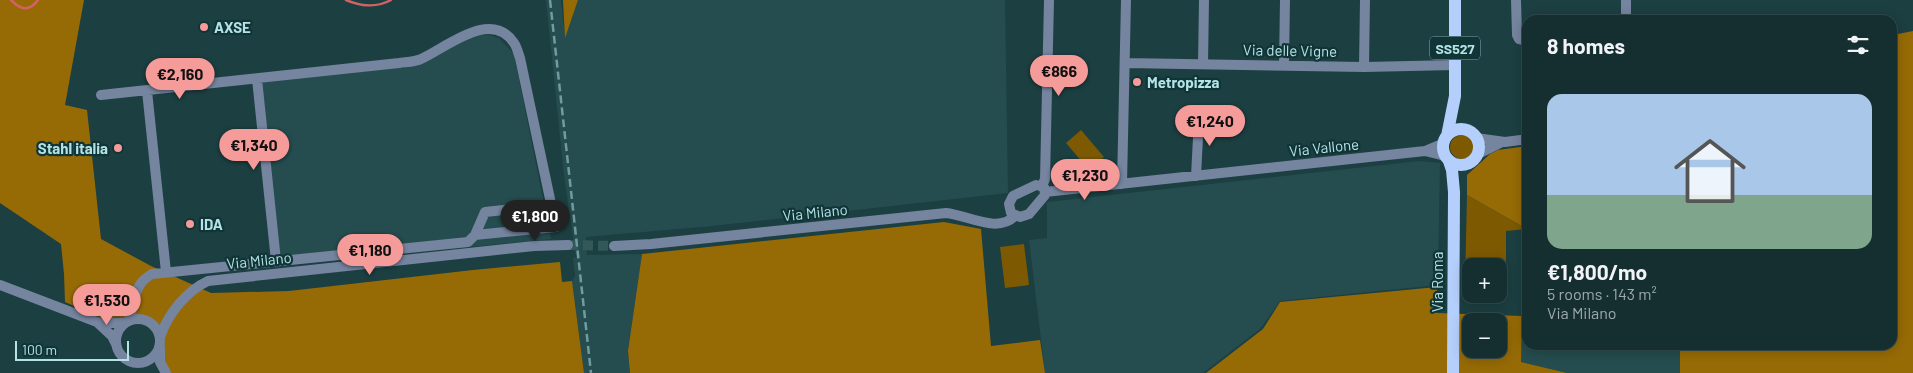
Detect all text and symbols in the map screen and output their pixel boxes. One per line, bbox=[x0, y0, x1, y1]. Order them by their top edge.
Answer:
place label: AXSE bbox=[214, 18, 251, 36]
marker: AXSE bbox=[198, 21, 210, 33]
icon: filters bbox=[1844, 31, 1872, 59]
text: 8 homes bbox=[1547, 33, 1625, 58]
road number: SS527 bbox=[1430, 36, 1480, 59]
street label: Via delle Vigne bbox=[1243, 40, 1337, 60]
pin: €866 bbox=[1029, 54, 1089, 97]
pin: €2,160 bbox=[139, 58, 221, 100]
text: €866 bbox=[1041, 61, 1077, 80]
text: €2,160 bbox=[157, 64, 203, 83]
place label: Metropizza bbox=[1147, 73, 1219, 91]
marker: Metropizza bbox=[1131, 76, 1143, 88]
pin: €1,240 bbox=[1169, 104, 1251, 147]
text: €1,240 bbox=[1186, 111, 1234, 130]
icon: home bbox=[1665, 126, 1755, 216]
pin: €1,340 bbox=[213, 128, 295, 171]
street label: Via Vallone bbox=[1288, 134, 1360, 160]
text: €1,340 bbox=[230, 135, 278, 154]
place label: Stahl italia bbox=[38, 139, 108, 157]
marker: Stahl italia bbox=[112, 142, 124, 154]
pin: €1,230 bbox=[1044, 158, 1126, 201]
text: €1,230 bbox=[1062, 165, 1108, 184]
pin: €1,800 bbox=[494, 200, 576, 242]
street label: Via Milano bbox=[782, 200, 848, 224]
text: €1,800 bbox=[512, 206, 558, 225]
place label: IDA bbox=[200, 215, 223, 233]
marker: IDA bbox=[184, 218, 196, 230]
pin: €1,180 bbox=[329, 234, 411, 276]
text: €1,180 bbox=[348, 240, 392, 259]
street label: Via Milano bbox=[226, 248, 292, 272]
street label: Via Roma bbox=[1428, 252, 1446, 312]
map controls bbox=[1462, 258, 1507, 358]
button: + bbox=[1462, 258, 1507, 303]
text: €1,800/mo bbox=[1547, 259, 1647, 284]
pin: €1,530 bbox=[66, 284, 148, 326]
text: 5 rooms · 143 m² bbox=[1547, 284, 1657, 303]
text: €1,530 bbox=[84, 290, 130, 309]
text: Via Milano bbox=[1547, 303, 1617, 322]
button: − bbox=[1462, 313, 1507, 358]
scale bar bbox=[15, 338, 129, 361]
text: 100 m bbox=[22, 341, 57, 358]

